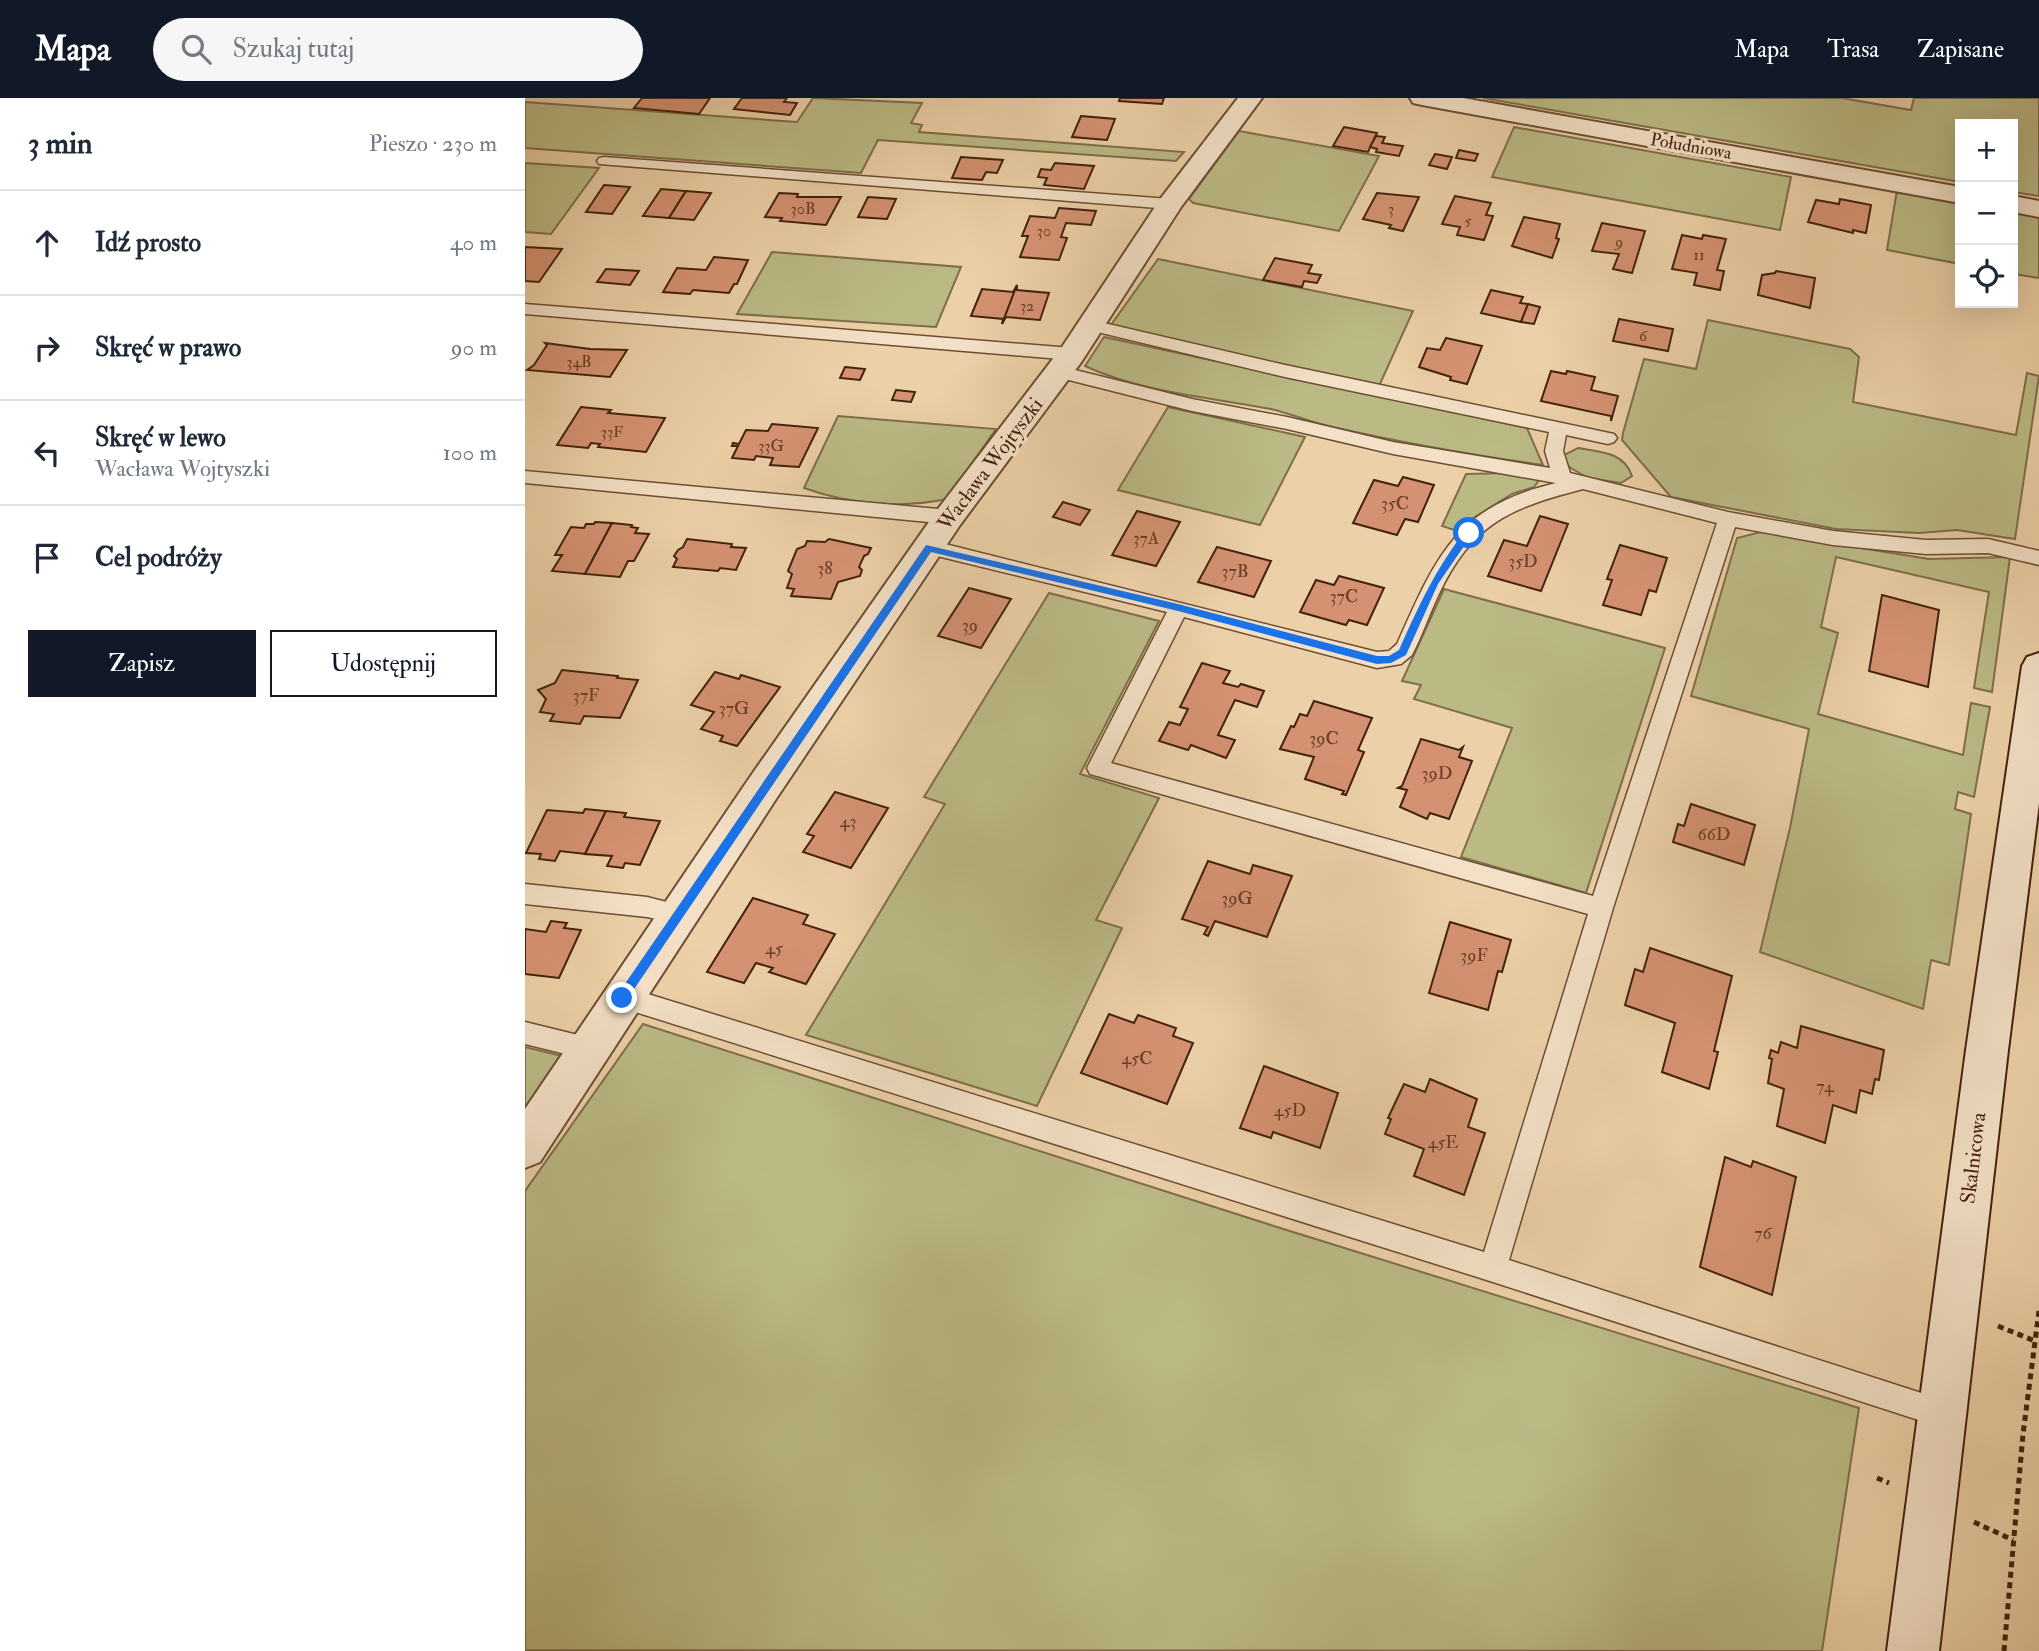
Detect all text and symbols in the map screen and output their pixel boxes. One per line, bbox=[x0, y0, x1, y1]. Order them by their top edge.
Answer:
search box bbox=[153, 18, 643, 81]
text: Mapa bbox=[35, 29, 111, 70]
icon: search bbox=[177, 30, 215, 68]
text: Szukaj tutaj bbox=[233, 33, 354, 65]
text: Mapa bbox=[1734, 34, 1789, 65]
text: Trasa bbox=[1827, 34, 1879, 65]
text: Zapisane bbox=[1917, 34, 2004, 65]
map controls bbox=[1955, 119, 2018, 308]
button: + bbox=[1955, 119, 2018, 182]
text: 3 min bbox=[28, 125, 93, 162]
street label: Południowa bbox=[1648, 128, 1734, 165]
text: Pieszo · 230 m bbox=[369, 129, 497, 158]
button: − bbox=[1955, 182, 2018, 245]
house number: 30B bbox=[791, 199, 815, 219]
house number: 3 bbox=[1388, 199, 1394, 219]
house number: 5 bbox=[1464, 211, 1472, 231]
house number: 30 bbox=[1037, 221, 1051, 241]
icon: ahead bbox=[28, 224, 66, 262]
text: Idź prosto bbox=[95, 227, 201, 259]
text: 40 m bbox=[450, 228, 497, 257]
house number: 9 bbox=[1614, 232, 1623, 252]
house number: 11 bbox=[1693, 245, 1705, 265]
button: locate bbox=[1955, 245, 2018, 308]
house number: 32 bbox=[1020, 296, 1034, 316]
house number: 6 bbox=[1639, 326, 1648, 346]
icon: right bbox=[28, 329, 66, 367]
text: Skręć w prawo bbox=[95, 332, 241, 364]
text: 90 m bbox=[451, 333, 497, 362]
house number: 34B bbox=[566, 352, 592, 372]
street label: Wacława Wojtyszki bbox=[931, 392, 1050, 537]
text: Skręć w lewo bbox=[95, 422, 226, 454]
house number: 33F bbox=[601, 422, 623, 442]
icon: left bbox=[28, 434, 66, 472]
house number: 33G bbox=[758, 436, 784, 456]
text: 100 m bbox=[443, 438, 497, 467]
text: Wacława Wojtyszki bbox=[95, 454, 270, 483]
house number: 35C bbox=[1381, 492, 1409, 515]
route start bbox=[1453, 517, 1484, 548]
house number: 37A bbox=[1133, 527, 1160, 550]
icon: arrive bbox=[28, 539, 66, 577]
text: Cel podróży bbox=[95, 542, 222, 574]
house number: 35D bbox=[1508, 550, 1538, 573]
house number: 38 bbox=[817, 557, 833, 580]
house number: 37B bbox=[1222, 560, 1248, 583]
house number: 37C bbox=[1330, 585, 1358, 608]
house number: 39 bbox=[962, 614, 978, 637]
button: Zapisz bbox=[28, 630, 256, 697]
button: Udostępnij bbox=[270, 630, 497, 697]
house number: 37F bbox=[573, 684, 599, 707]
house number: 37G bbox=[719, 697, 749, 720]
house number: 39C bbox=[1309, 727, 1339, 750]
house number: 39D bbox=[1422, 762, 1452, 785]
house number: 43 bbox=[840, 810, 856, 833]
house number: 66D bbox=[1698, 823, 1730, 846]
house number: 39G bbox=[1221, 887, 1253, 910]
house number: 45 bbox=[765, 937, 783, 960]
house number: 39F bbox=[1460, 944, 1488, 967]
route end bbox=[606, 982, 637, 1013]
house number: 45C bbox=[1122, 1047, 1152, 1070]
house number: 74 bbox=[1816, 1075, 1835, 1098]
house number: 45D bbox=[1274, 1099, 1306, 1122]
street label: Skalnicowa bbox=[1955, 1111, 1993, 1205]
house number: 45E bbox=[1428, 1131, 1458, 1154]
house number: 76 bbox=[1754, 1222, 1773, 1245]

